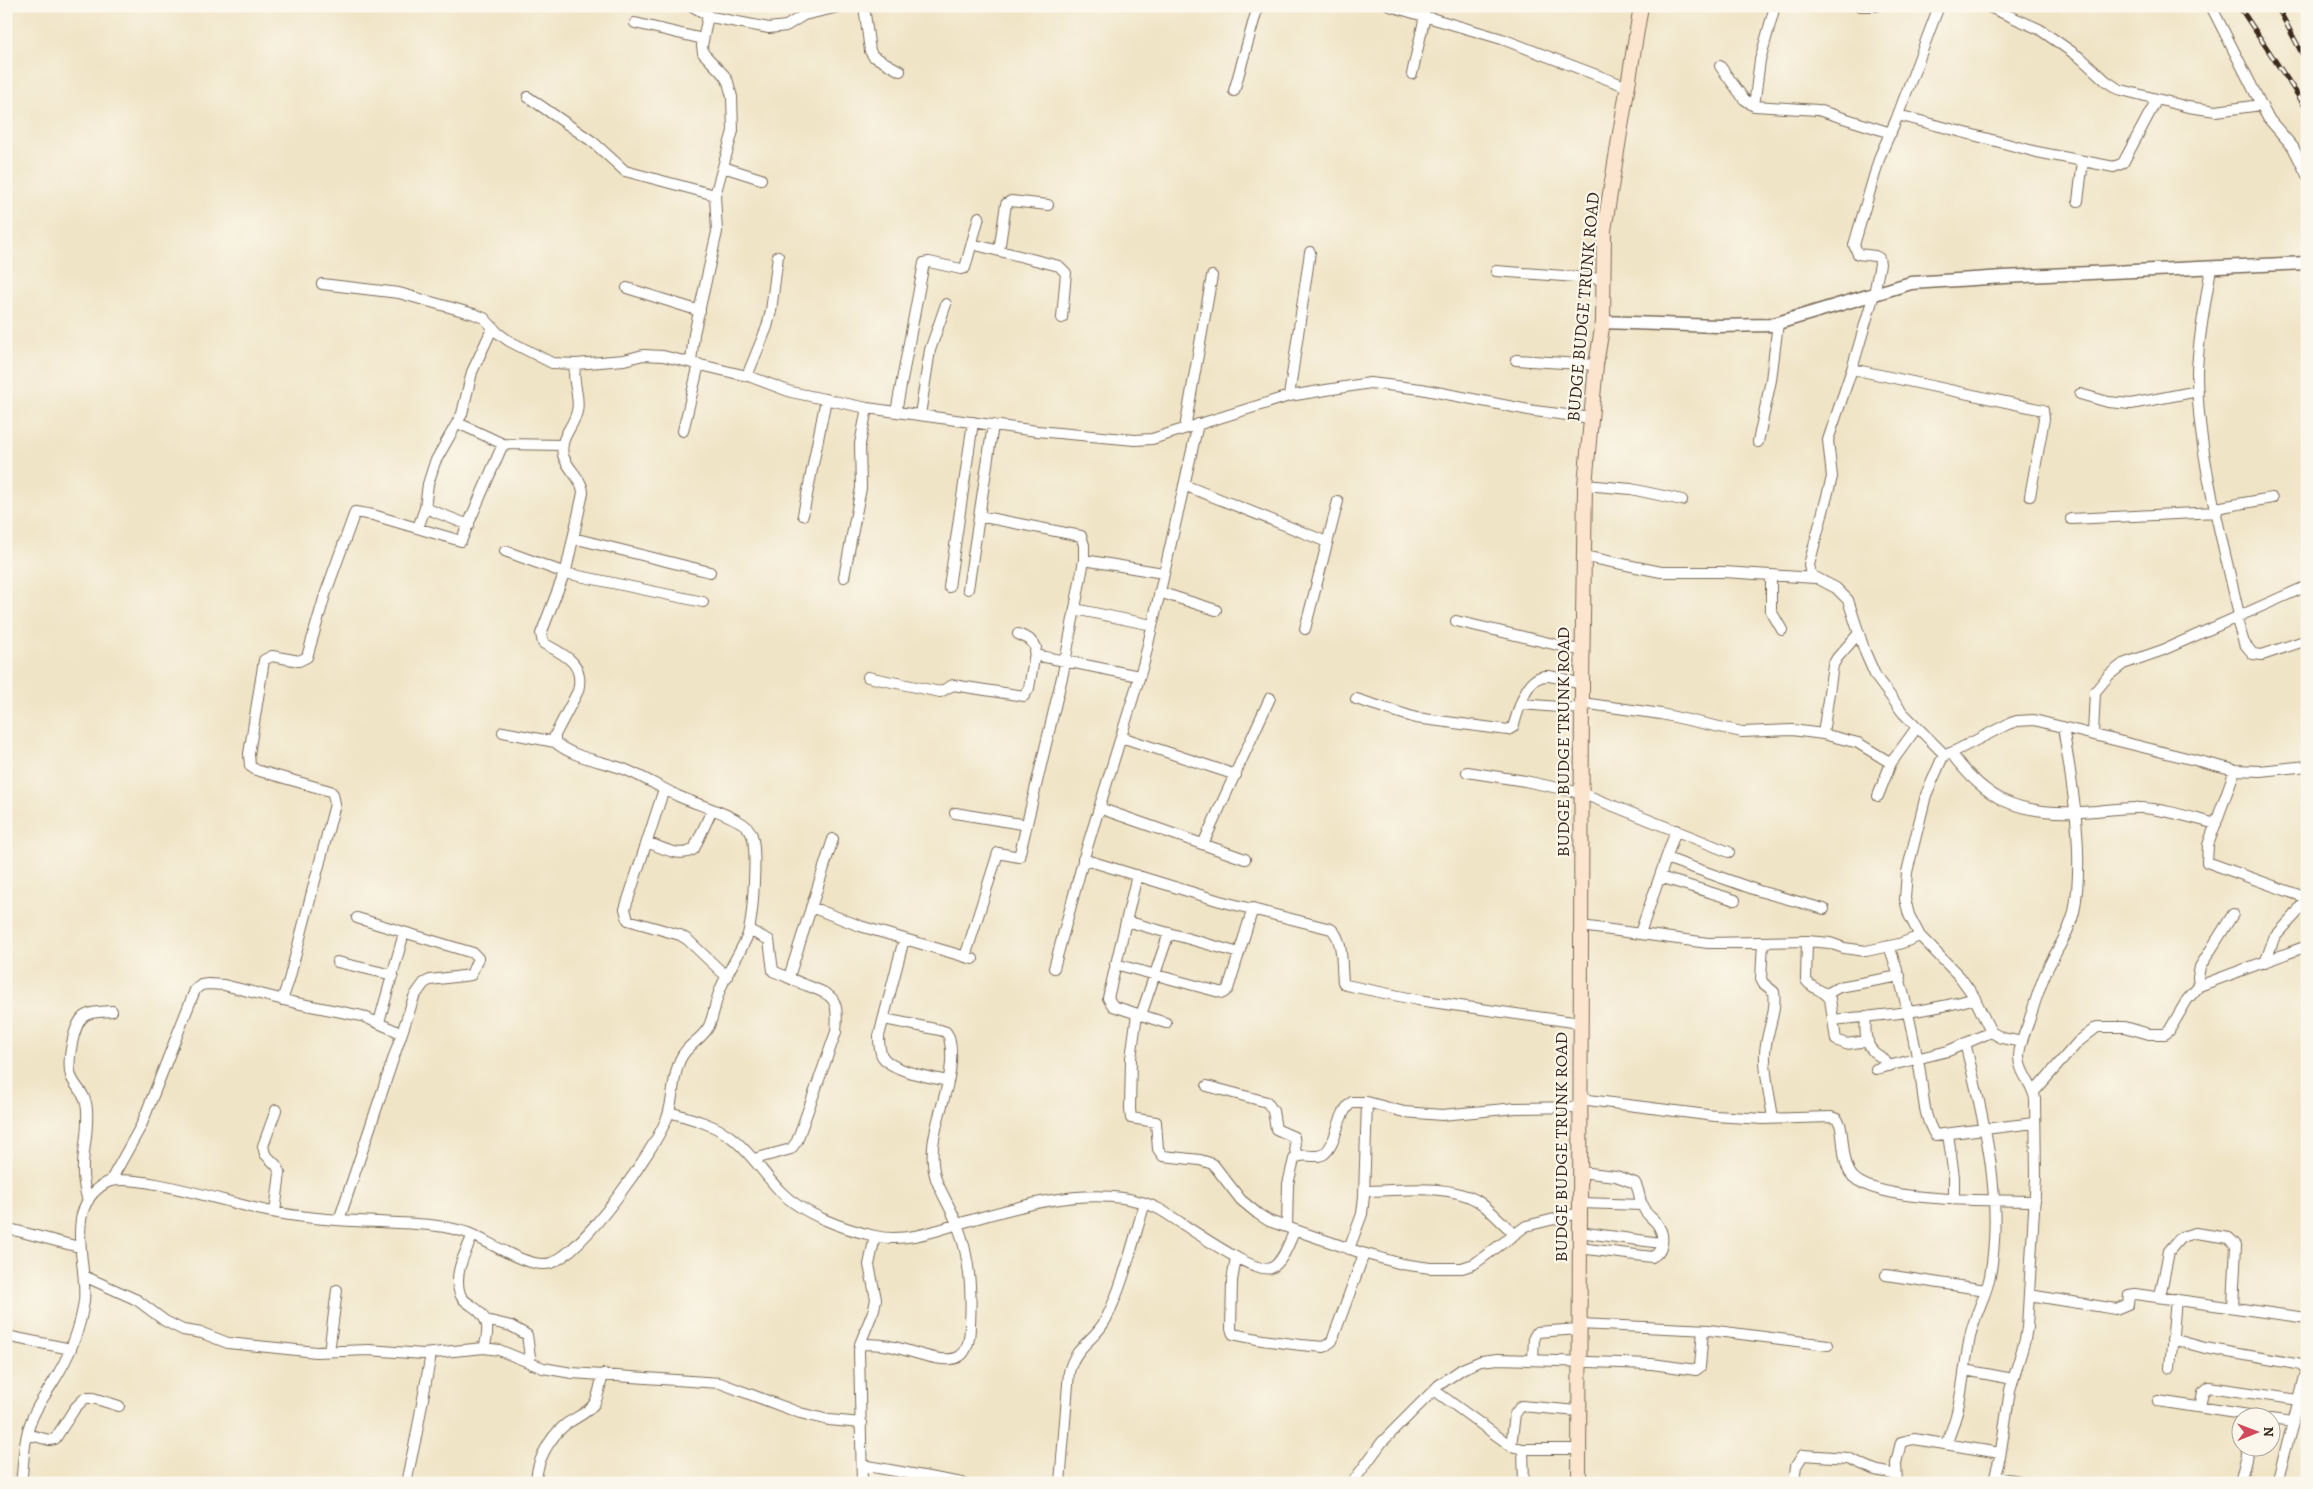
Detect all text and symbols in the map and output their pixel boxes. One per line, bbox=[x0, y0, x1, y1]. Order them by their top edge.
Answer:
street label: BUDGE BUDGE TRUNK ROAD bbox=[1561, 191, 1605, 423]
street label: BUDGE BUDGE TRUNK ROAD bbox=[1551, 627, 1575, 857]
street label: BUDGE BUDGE TRUNK ROAD bbox=[1549, 1032, 1573, 1262]
north arrow bbox=[2230, 1406, 2280, 1456]
text: N bbox=[2259, 1427, 2278, 1437]

